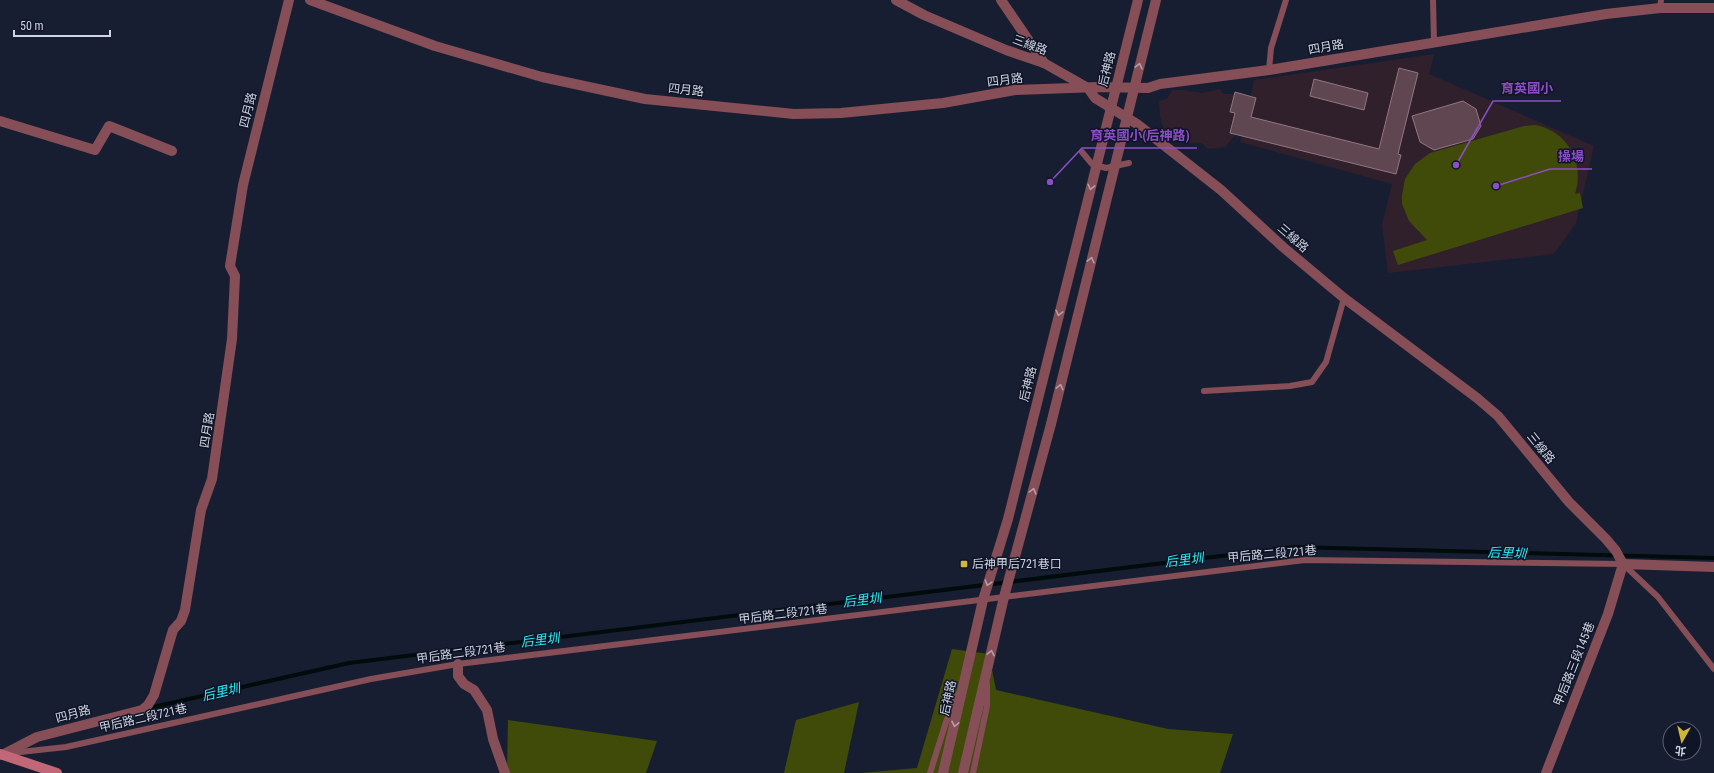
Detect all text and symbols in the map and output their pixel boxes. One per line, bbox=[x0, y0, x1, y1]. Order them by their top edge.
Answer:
scale bar bbox=[14, 12, 110, 38]
text: 50 m bbox=[20, 19, 44, 33]
street label: 三線路 bbox=[1011, 32, 1049, 58]
street label: 四月路 bbox=[1307, 37, 1345, 57]
street label: 后神路 bbox=[1096, 50, 1118, 88]
one-way arrow bbox=[1135, 63, 1143, 69]
street label: 四月路 bbox=[986, 71, 1024, 89]
callout: 育英國小 bbox=[1493, 76, 1561, 101]
street label: 四月路 bbox=[667, 81, 705, 99]
text: 育英國小 bbox=[1501, 81, 1554, 96]
street label: 四月路 bbox=[237, 91, 259, 129]
callout: 育英國小(后神路) bbox=[1082, 123, 1197, 148]
text: 育英國小(后神路) bbox=[1090, 128, 1190, 143]
callout: 操場 bbox=[1550, 144, 1592, 169]
text: 操場 bbox=[1558, 149, 1584, 164]
one-way arrow bbox=[1087, 183, 1096, 190]
street label: 三線路 bbox=[1275, 221, 1311, 255]
one-way arrow bbox=[1087, 257, 1095, 264]
one-way arrow bbox=[1056, 310, 1064, 316]
street label: 后神路 bbox=[1017, 365, 1039, 403]
one-way arrow bbox=[1056, 383, 1064, 390]
street label: 四月路 bbox=[197, 411, 217, 449]
street label: 三線路 bbox=[1524, 430, 1558, 466]
one-way arrow bbox=[1029, 488, 1037, 494]
street label: 甲后路二段721巷 bbox=[1227, 543, 1317, 565]
water label: 后里圳 bbox=[1487, 545, 1529, 561]
water label: 后里圳 bbox=[1164, 550, 1206, 570]
place label: 后神甲后721巷口 bbox=[972, 557, 1062, 571]
marker: 后神甲后721巷口 bbox=[959, 559, 969, 569]
one-way arrow bbox=[984, 580, 993, 587]
water label: 后里圳 bbox=[842, 590, 884, 610]
street label: 甲后路二段721巷 bbox=[738, 602, 828, 626]
street label: 甲后路三段145巷 bbox=[1551, 620, 1597, 708]
water label: 后里圳 bbox=[520, 630, 562, 650]
street label: 甲后路二段721巷 bbox=[416, 640, 506, 666]
one-way arrow bbox=[987, 650, 995, 656]
street label: 后神路 bbox=[937, 679, 959, 717]
water label: 后里圳 bbox=[200, 680, 244, 704]
street label: 甲后路二段721巷 bbox=[98, 701, 188, 735]
street label: 四月路 bbox=[54, 703, 92, 725]
one-way arrow bbox=[952, 720, 960, 727]
north arrow bbox=[1662, 721, 1702, 761]
text: 北 bbox=[1674, 743, 1687, 758]

